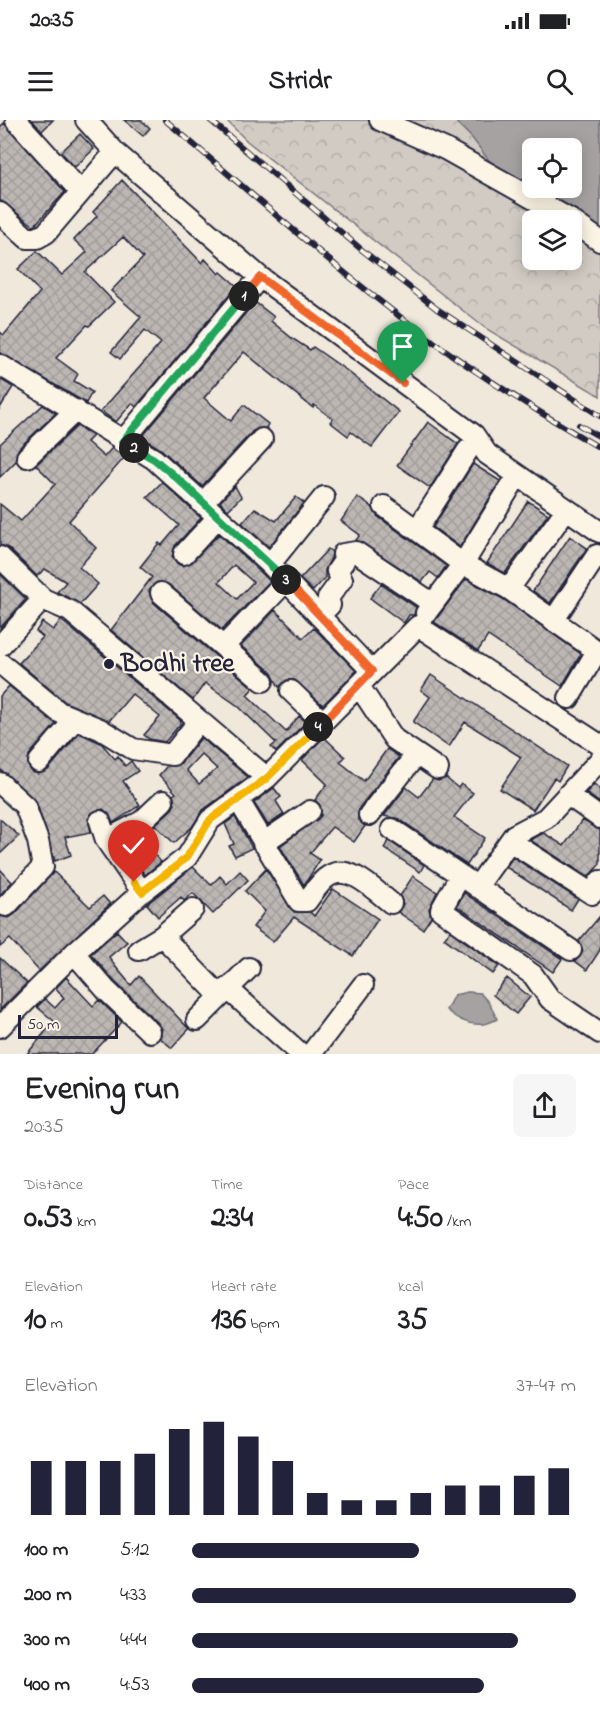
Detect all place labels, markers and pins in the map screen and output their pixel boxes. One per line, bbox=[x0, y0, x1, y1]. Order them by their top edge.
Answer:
pin: 1 bbox=[229, 281, 259, 311]
pin bbox=[377, 321, 428, 383]
pin: 2 bbox=[119, 433, 149, 463]
pin: 3 bbox=[271, 565, 301, 595]
place label: Bodhi tree bbox=[119, 645, 235, 684]
marker: Bodhi tree bbox=[102, 657, 116, 671]
pin: 4 bbox=[303, 712, 333, 742]
pin bbox=[108, 820, 159, 882]

